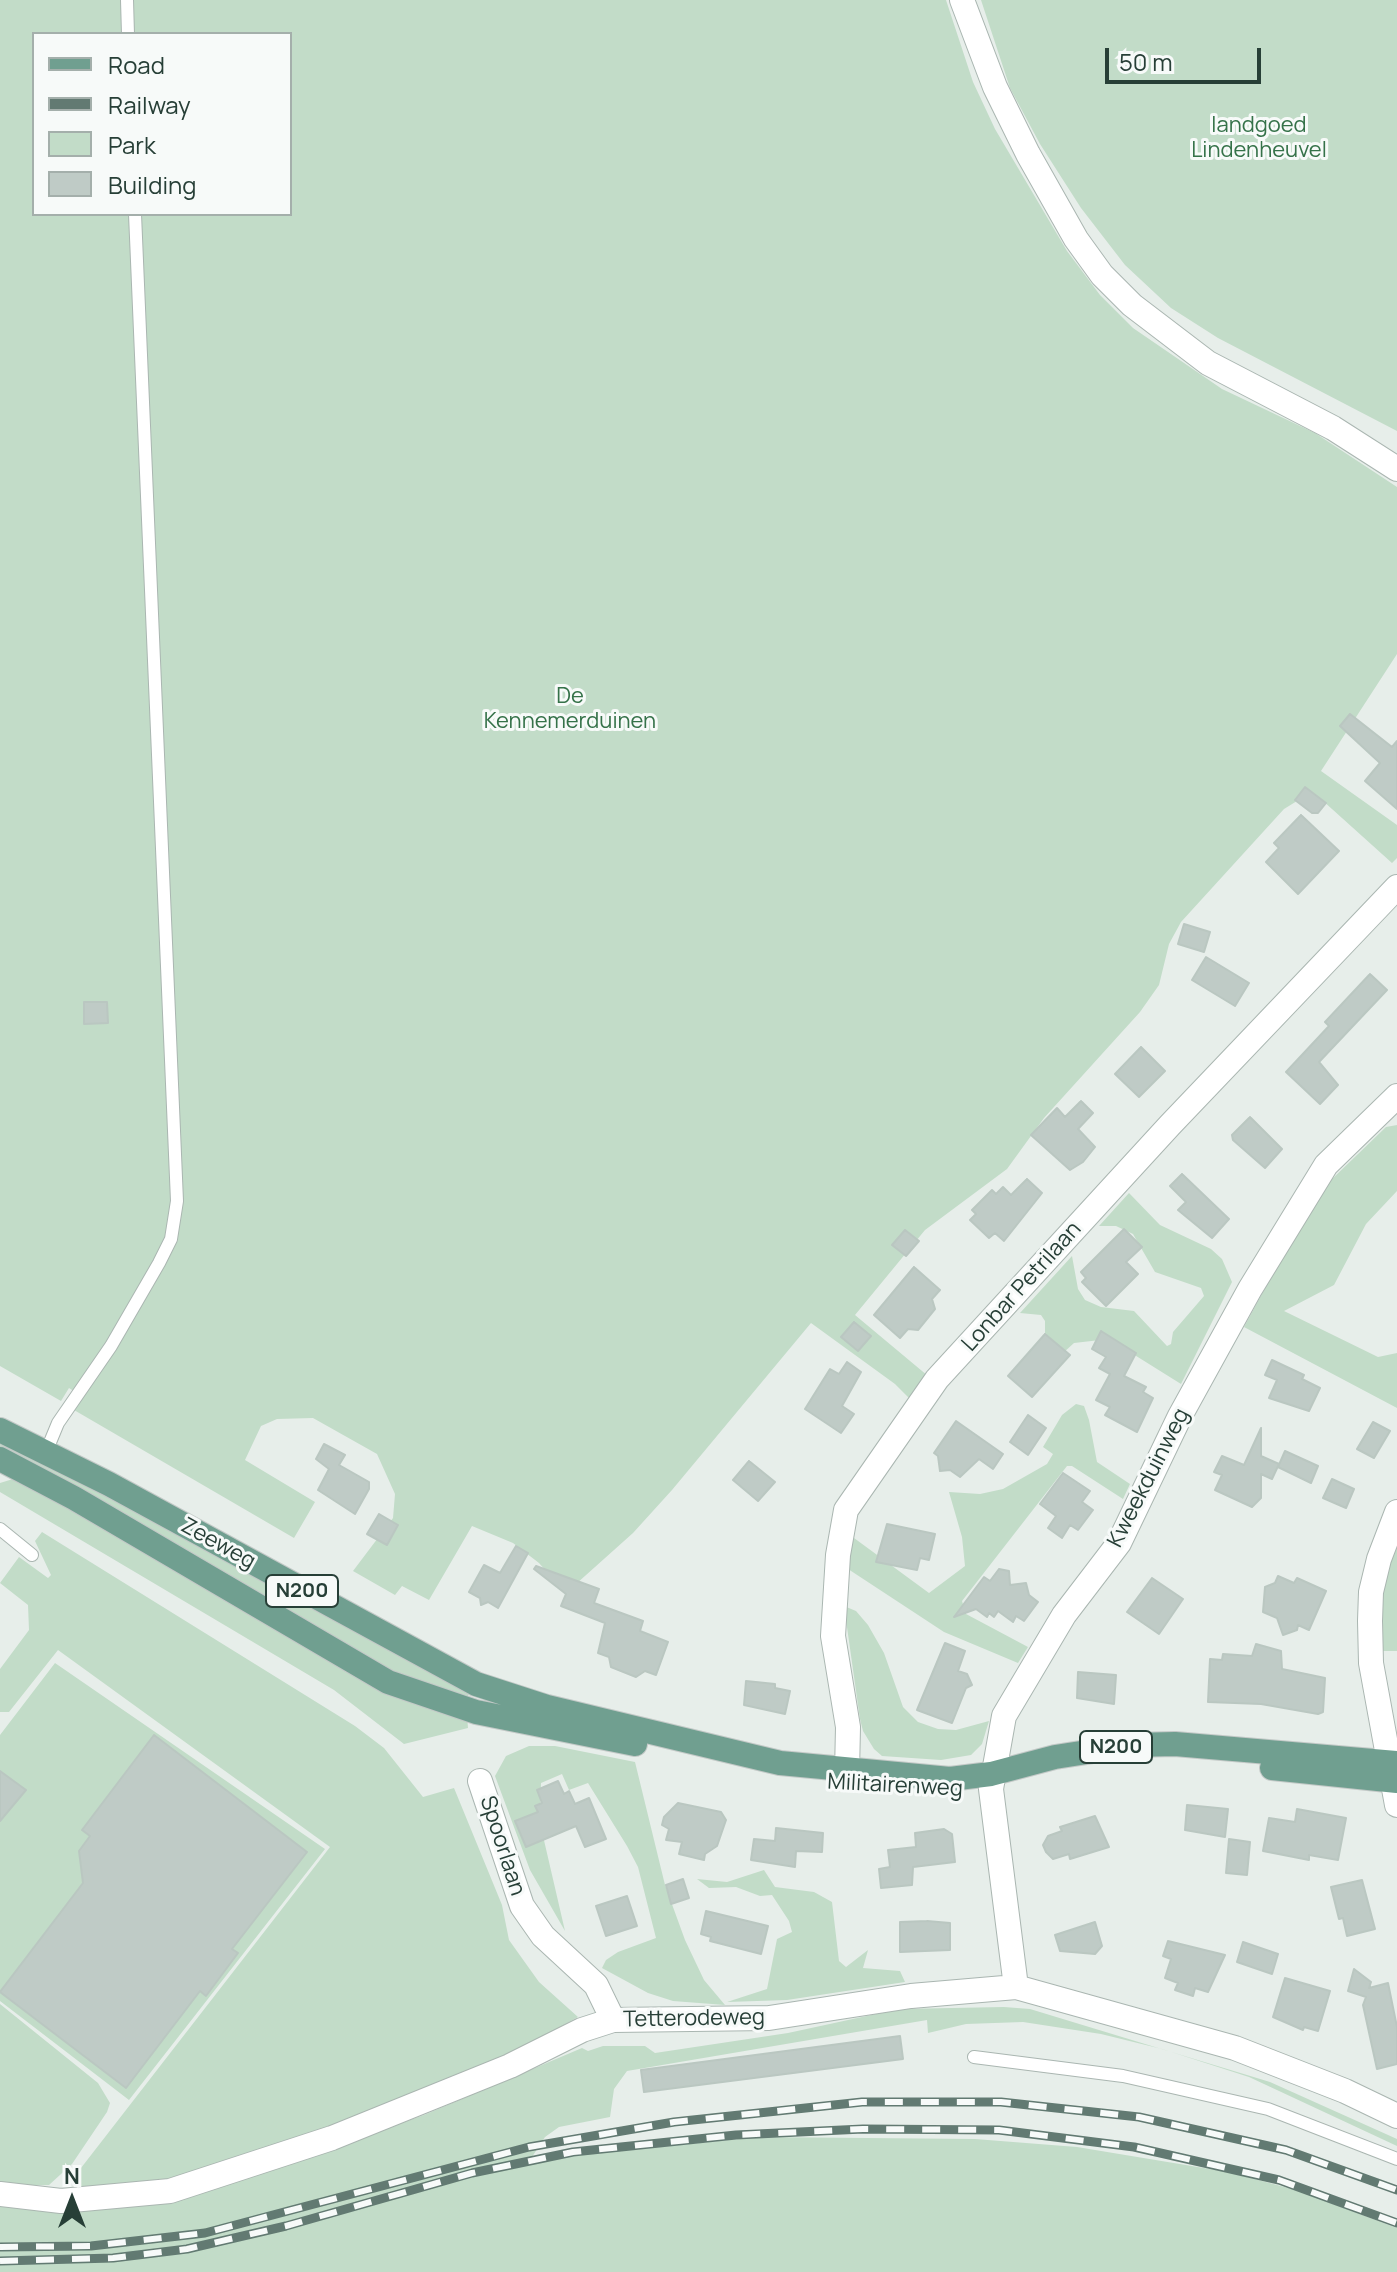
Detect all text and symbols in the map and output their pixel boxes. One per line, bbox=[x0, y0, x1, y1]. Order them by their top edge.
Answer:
legend bbox=[32, 32, 292, 216]
scale bar bbox=[1109, 32, 1265, 82]
text: 50 m bbox=[1119, 45, 1173, 78]
text: Road bbox=[108, 48, 165, 81]
text: Railway bbox=[108, 88, 191, 121]
park label: landgoed Lindenheuvel bbox=[1191, 113, 1327, 164]
text: Park bbox=[108, 128, 156, 161]
text: Building bbox=[108, 168, 196, 201]
park label: De Kennemerduinen bbox=[484, 684, 656, 736]
street label: Lonbar Petrilaan bbox=[957, 1217, 1087, 1357]
street label: Kweekduinweg bbox=[1103, 1404, 1195, 1552]
street label: Zeeweg bbox=[176, 1513, 260, 1575]
road number: N200 bbox=[266, 1575, 338, 1607]
road number: N200 bbox=[1080, 1731, 1152, 1763]
street label: Militairenweg bbox=[827, 1769, 963, 1803]
street label: Spoorlaan bbox=[474, 1793, 530, 1899]
street label: Tetterodeweg bbox=[623, 2005, 765, 2033]
north arrow bbox=[32, 2160, 112, 2240]
text: N bbox=[64, 2161, 80, 2191]

